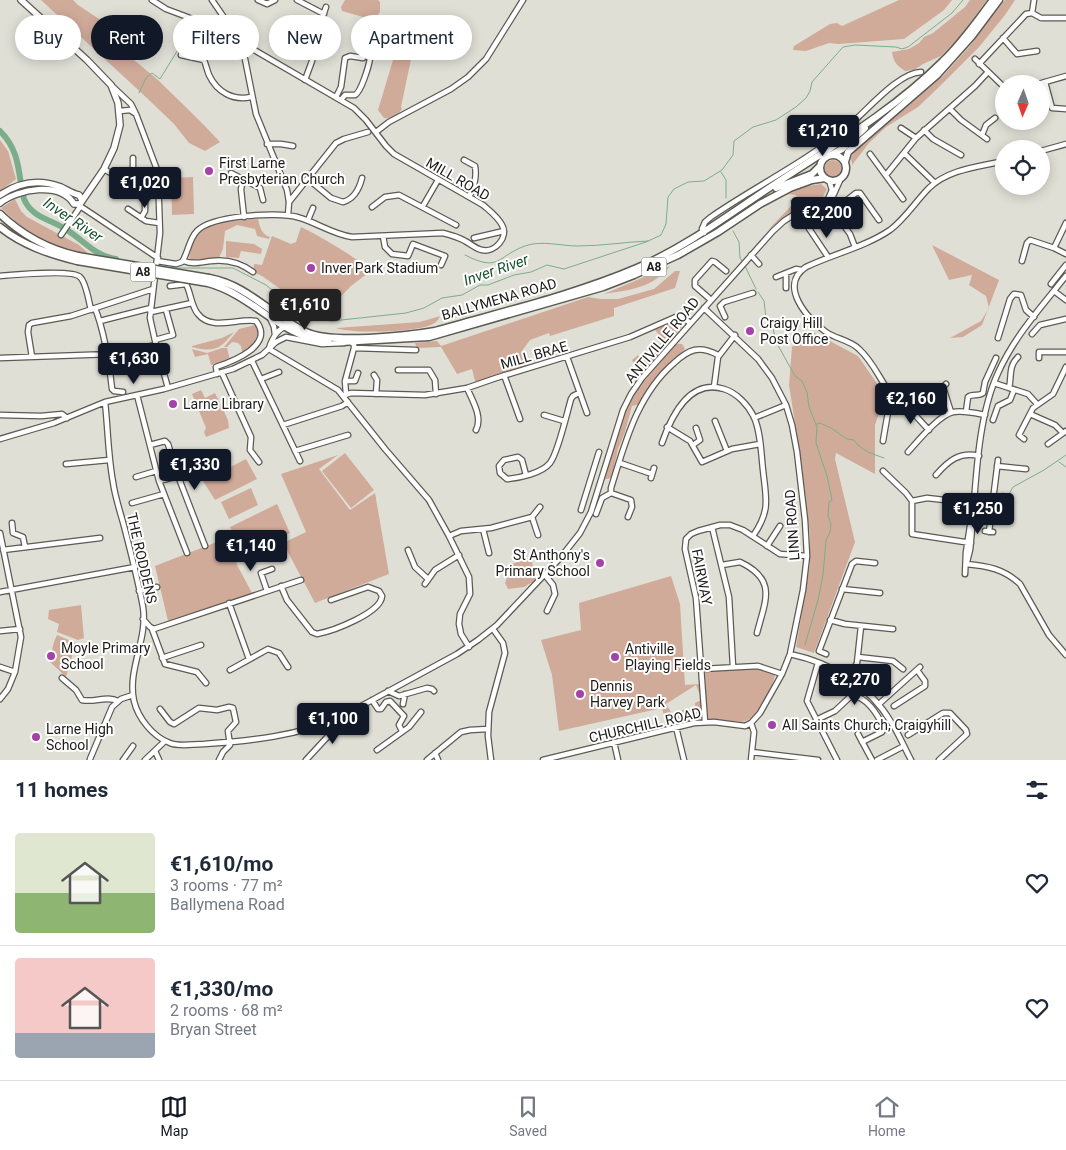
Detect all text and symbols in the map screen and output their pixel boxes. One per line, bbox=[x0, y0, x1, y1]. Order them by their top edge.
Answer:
chip: Buy bbox=[15, 15, 81, 60]
chip: Rent bbox=[91, 15, 163, 60]
chip: Filters bbox=[173, 15, 259, 60]
chip: New bbox=[269, 15, 341, 60]
chip: Apartment bbox=[351, 15, 472, 60]
north arrow bbox=[995, 75, 1050, 130]
map controls bbox=[995, 75, 1050, 195]
pin: €1,210 bbox=[782, 114, 864, 157]
text: €1,210 bbox=[798, 121, 848, 140]
button: locate bbox=[995, 140, 1050, 195]
street label: MILL ROAD bbox=[423, 154, 493, 204]
place label: First Larne Presbyterian Church bbox=[219, 155, 345, 187]
marker: First Larne Presbyterian Church bbox=[203, 165, 215, 177]
pin: €1,020 bbox=[104, 166, 186, 209]
text: €1,020 bbox=[120, 173, 170, 192]
water label: Inver River bbox=[40, 194, 107, 247]
pin: €2,200 bbox=[786, 196, 868, 239]
text: €2,200 bbox=[802, 203, 852, 222]
water label: Inver River bbox=[461, 250, 532, 289]
road number: A8 bbox=[642, 258, 666, 276]
place label: Inver Park Stadium bbox=[321, 260, 438, 276]
road number: A8 bbox=[130, 262, 156, 282]
marker: Inver Park Stadium bbox=[305, 262, 317, 274]
street label: BALLYMENA ROAD bbox=[440, 275, 558, 323]
pin: €1,610 bbox=[264, 288, 346, 331]
street label: ANTIVILLE ROAD bbox=[622, 294, 702, 386]
text: €1,610 bbox=[280, 295, 330, 314]
place label: Craigy Hill Post Office bbox=[760, 315, 828, 347]
marker: Craigy Hill Post Office bbox=[744, 325, 756, 337]
street label: MILL BRAE bbox=[499, 338, 569, 372]
pin: €1,630 bbox=[93, 342, 175, 385]
text: €1,630 bbox=[109, 349, 159, 368]
pin: €2,160 bbox=[870, 382, 952, 425]
text: €2,160 bbox=[886, 389, 936, 408]
place label: Larne Library bbox=[183, 396, 264, 412]
marker: Larne Library bbox=[167, 398, 179, 410]
pin: €1,330 bbox=[154, 448, 236, 491]
text: €1,330 bbox=[170, 455, 220, 474]
street label: LINN ROAD bbox=[782, 489, 802, 561]
pin: €1,250 bbox=[937, 492, 1019, 535]
text: €1,250 bbox=[953, 499, 1003, 518]
street label: THE RODDENS bbox=[124, 511, 160, 605]
pin: €1,140 bbox=[210, 530, 292, 572]
text: €1,140 bbox=[226, 536, 276, 555]
place label: St Anthony's Primary School bbox=[495, 547, 590, 579]
street label: FAIRWAY bbox=[689, 547, 715, 607]
marker: St Anthony's Primary School bbox=[594, 557, 606, 569]
place label: Moyle Primary School bbox=[61, 640, 151, 672]
place label: Antiville Playing Fields bbox=[625, 641, 711, 673]
marker: Moyle Primary School bbox=[45, 650, 57, 662]
marker: Antiville Playing Fields bbox=[609, 651, 621, 663]
pin: €2,270 bbox=[814, 664, 896, 706]
text: €2,270 bbox=[830, 670, 880, 689]
place label: Dennis Harvey Park bbox=[590, 678, 666, 710]
marker: Dennis Harvey Park bbox=[574, 688, 586, 700]
pin: €1,100 bbox=[292, 702, 374, 745]
street label: CHURCHILL ROAD bbox=[587, 704, 703, 746]
text: €1,100 bbox=[308, 709, 358, 728]
place label: All Saints Church, Craigyhill bbox=[782, 717, 951, 733]
marker: All Saints Church, Craigyhill bbox=[766, 719, 778, 731]
place label: Larne High School bbox=[46, 721, 114, 753]
marker: Larne High School bbox=[30, 731, 42, 743]
icon: filters bbox=[1023, 776, 1051, 804]
text: 11 homes bbox=[15, 778, 108, 802]
text: €1,610/mo bbox=[170, 852, 273, 876]
icon: home bbox=[55, 853, 115, 913]
icon: heart bbox=[1023, 869, 1051, 897]
text: 3 rooms · 77 m² bbox=[170, 876, 283, 895]
text: Ballymena Road bbox=[170, 895, 285, 914]
text: €1,330/mo bbox=[170, 977, 273, 1001]
icon: home bbox=[55, 978, 115, 1038]
icon: heart bbox=[1023, 994, 1051, 1022]
text: 2 rooms · 68 m² bbox=[170, 1001, 283, 1020]
text: Bryan Street bbox=[170, 1020, 257, 1039]
tab: Map bbox=[160, 1093, 188, 1139]
tab: Saved bbox=[509, 1093, 547, 1139]
tab: Home bbox=[868, 1093, 906, 1139]

